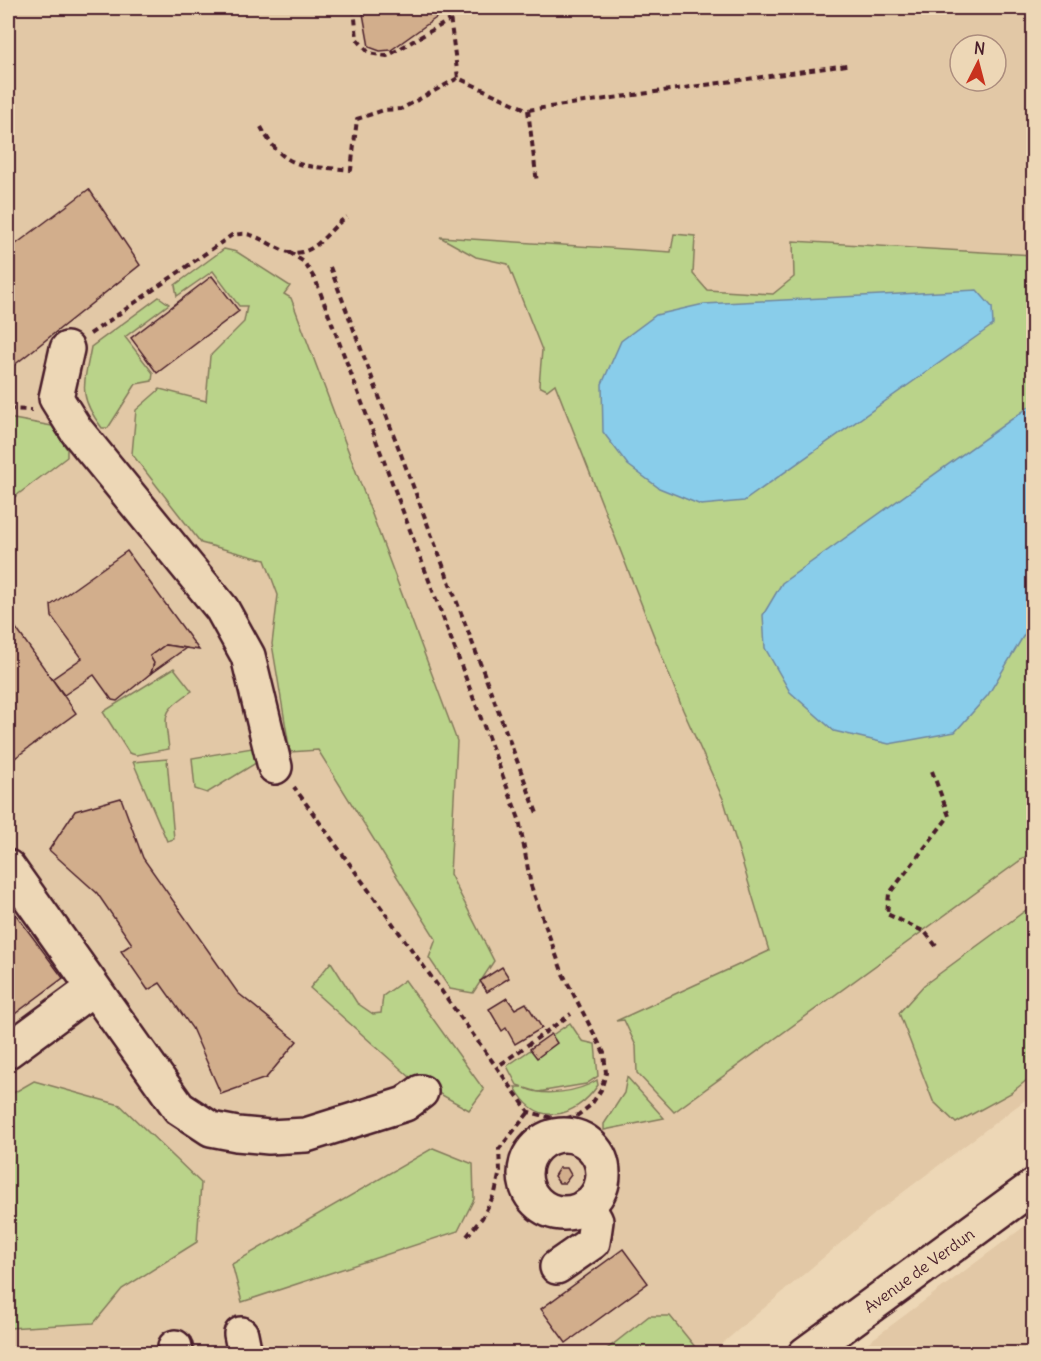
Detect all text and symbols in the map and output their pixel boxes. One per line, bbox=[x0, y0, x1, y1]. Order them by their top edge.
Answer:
north arrow bbox=[948, 33, 1008, 93]
text: N bbox=[973, 38, 986, 59]
street label: Avenue de Verdun bbox=[860, 1223, 978, 1317]

